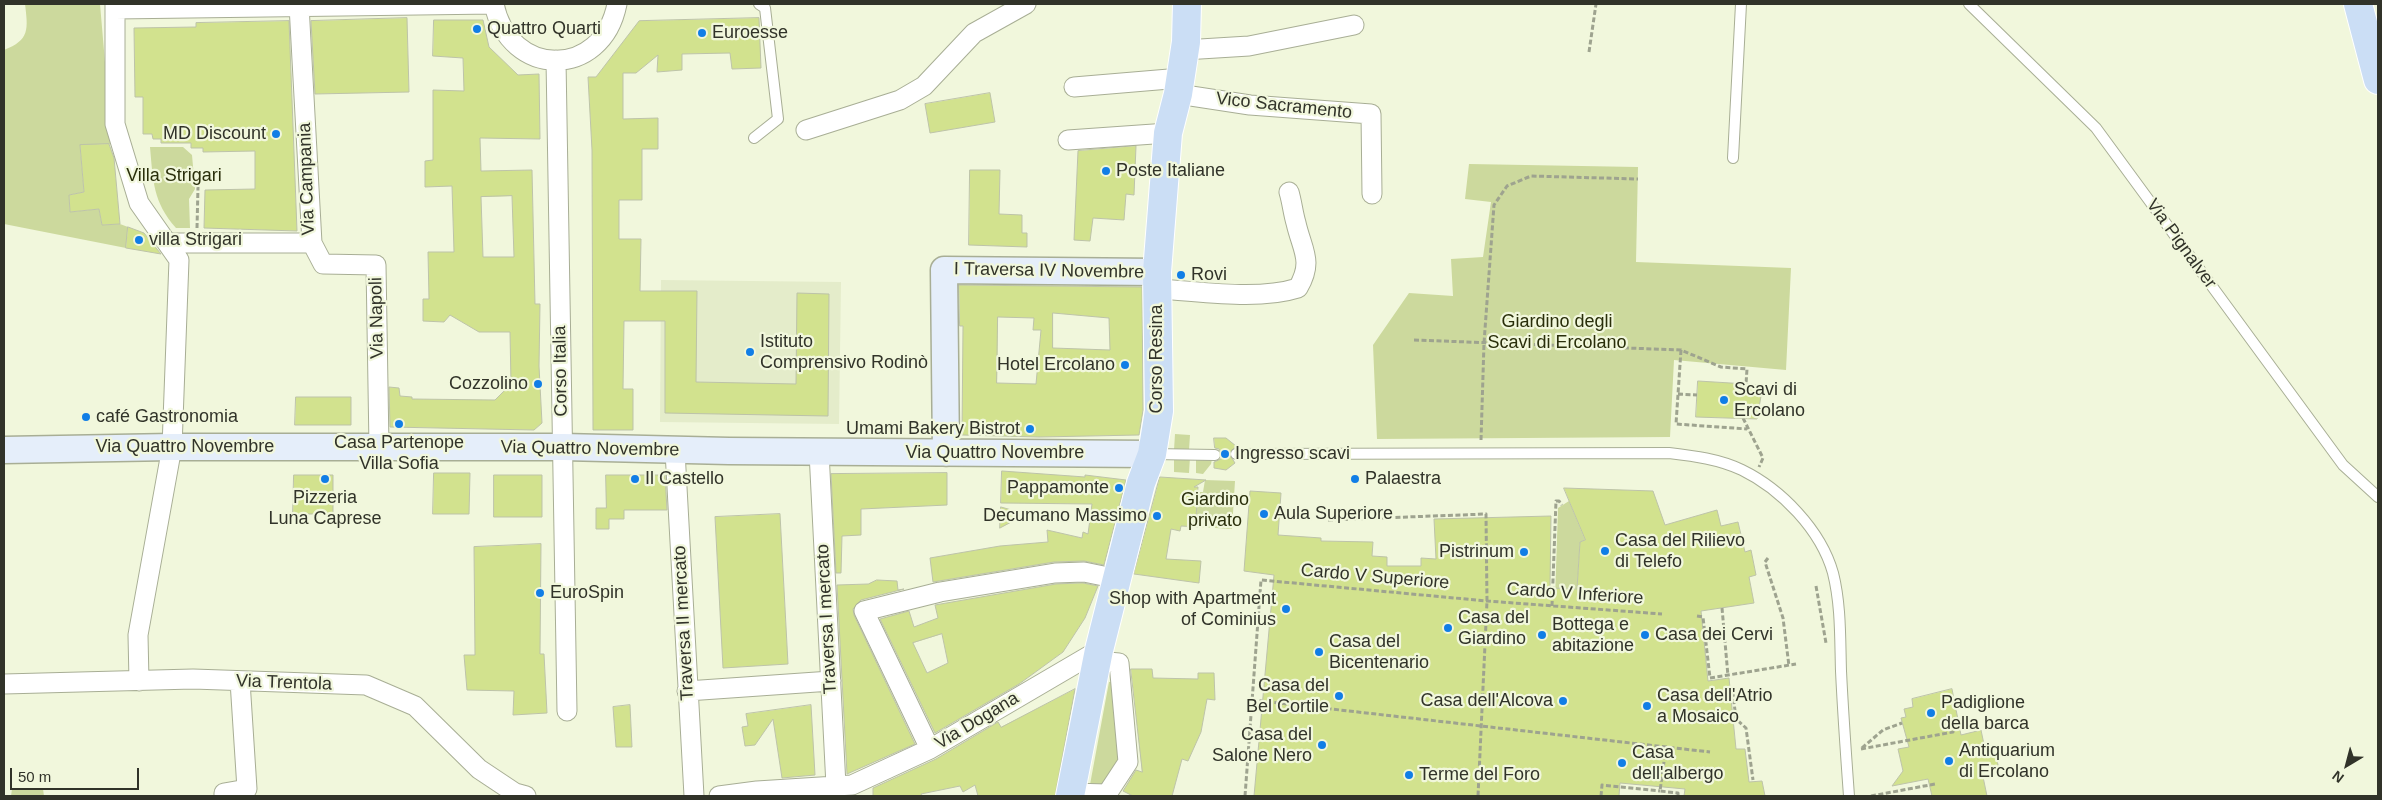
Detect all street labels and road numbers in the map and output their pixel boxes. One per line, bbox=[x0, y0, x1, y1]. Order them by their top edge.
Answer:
street label: Vico Sacramento bbox=[1215, 88, 1353, 124]
street label: Via Campania bbox=[294, 122, 320, 236]
street label: Via Pignalver bbox=[2141, 195, 2221, 293]
street label: I Traversa IV Novembre bbox=[954, 259, 1144, 283]
street label: Via Napoli bbox=[365, 277, 389, 359]
street label: Corso Resina bbox=[1146, 304, 1168, 414]
street label: Corso Italia bbox=[549, 325, 573, 417]
street label: Via Quattro Novembre bbox=[96, 436, 274, 458]
street label: Via Quattro Novembre bbox=[500, 437, 680, 461]
street label: Via Quattro Novembre bbox=[906, 442, 1084, 464]
street label: Traversa I mercato bbox=[812, 543, 842, 695]
street label: Traversa II mercato bbox=[669, 545, 699, 701]
street label: Cardo V Superiore bbox=[1300, 560, 1450, 594]
street label: Cardo V Inferiore bbox=[1506, 578, 1644, 610]
street label: Via Trentola bbox=[236, 671, 332, 695]
street label: Via Dogana bbox=[931, 688, 1023, 754]

